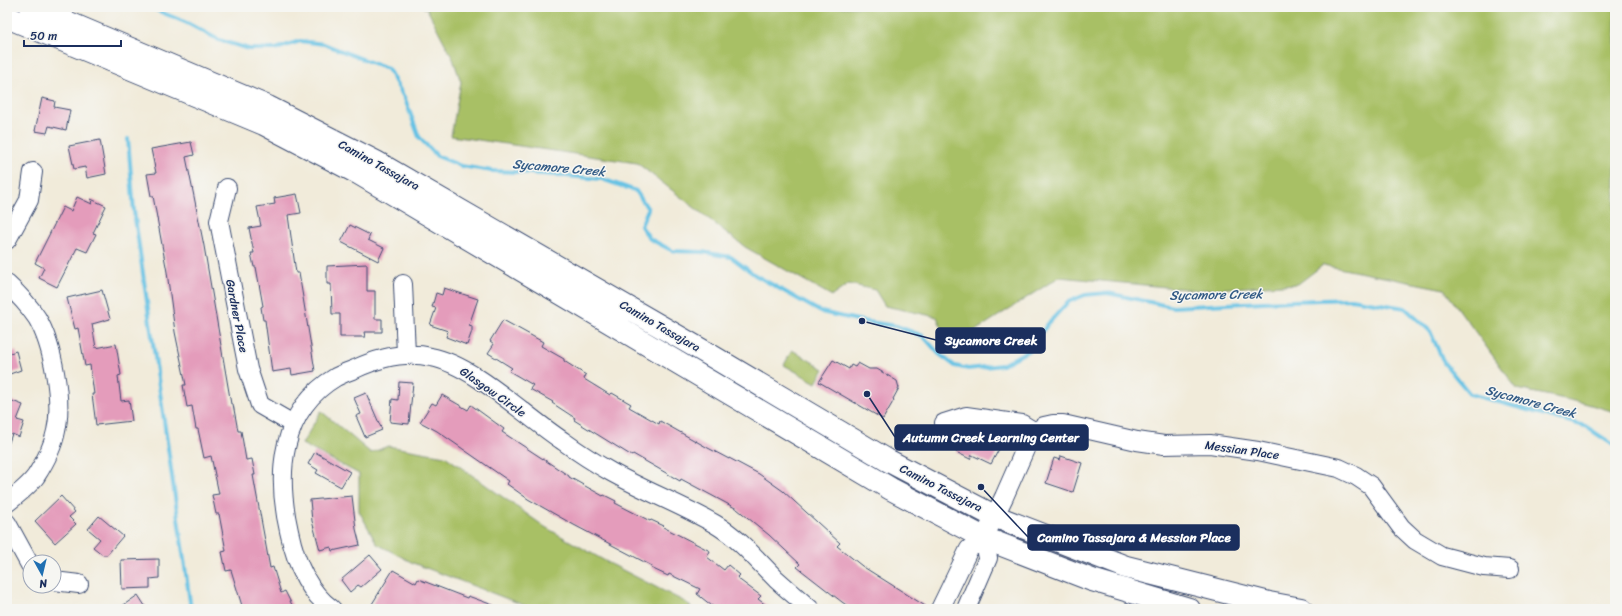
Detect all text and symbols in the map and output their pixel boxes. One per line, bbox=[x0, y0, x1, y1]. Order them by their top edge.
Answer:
scale bar bbox=[24, 22, 121, 48]
text: 50 m bbox=[30, 25, 57, 47]
street label: Camino Tassajara bbox=[334, 133, 424, 197]
water label: Sycamore Creek bbox=[512, 152, 607, 183]
street label: Gardner Place bbox=[219, 277, 255, 355]
water label: Sycamore Creek bbox=[1169, 282, 1264, 307]
street label: Camino Tassajara bbox=[615, 294, 705, 358]
callout: Sycamore Creek bbox=[936, 328, 1045, 353]
text: Sycamore Creek bbox=[943, 329, 1038, 352]
street label: Glasgow Circle bbox=[455, 361, 531, 423]
water label: Sycamore Creek bbox=[1483, 378, 1580, 425]
callout: Autumn Creek Learning Center bbox=[895, 425, 1088, 450]
text: Autumn Creek Learning Center bbox=[902, 426, 1081, 449]
street label: Messian Place bbox=[1203, 434, 1281, 466]
street label: Camino Tassajara bbox=[896, 458, 986, 518]
callout: Camino Tassajara & Messian Place bbox=[1028, 525, 1239, 550]
text: Camino Tassajara & Messian Place bbox=[1036, 526, 1232, 549]
north arrow bbox=[22, 554, 62, 594]
text: N bbox=[38, 573, 49, 593]

